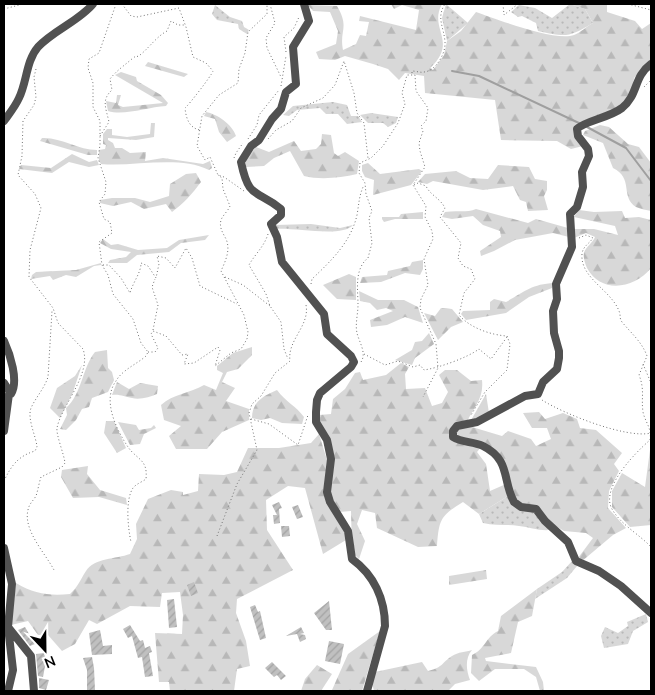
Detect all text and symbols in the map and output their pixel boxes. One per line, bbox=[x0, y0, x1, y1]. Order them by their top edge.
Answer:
north arrow bbox=[20, 625, 70, 675]
text: N bbox=[42, 652, 58, 672]

